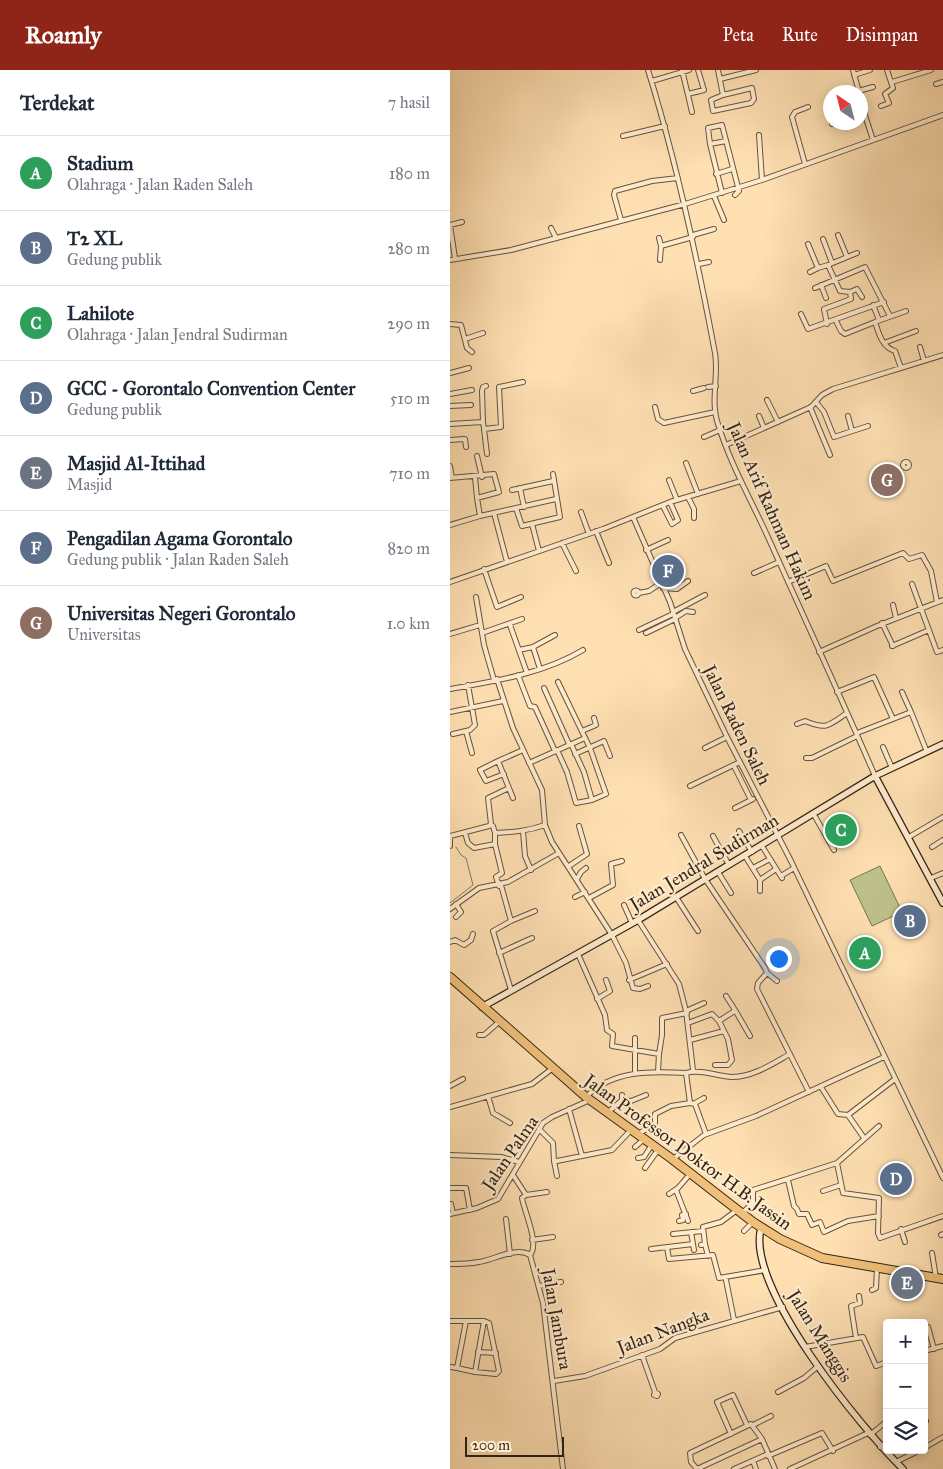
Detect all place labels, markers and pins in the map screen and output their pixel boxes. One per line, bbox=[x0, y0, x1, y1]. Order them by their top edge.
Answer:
pin: G bbox=[871, 461, 903, 499]
pin: F bbox=[652, 552, 684, 590]
pin: C bbox=[825, 811, 857, 849]
pin: B bbox=[894, 902, 926, 940]
pin: A bbox=[849, 934, 881, 972]
pin: D bbox=[880, 1160, 912, 1198]
pin: E bbox=[891, 1264, 923, 1302]

